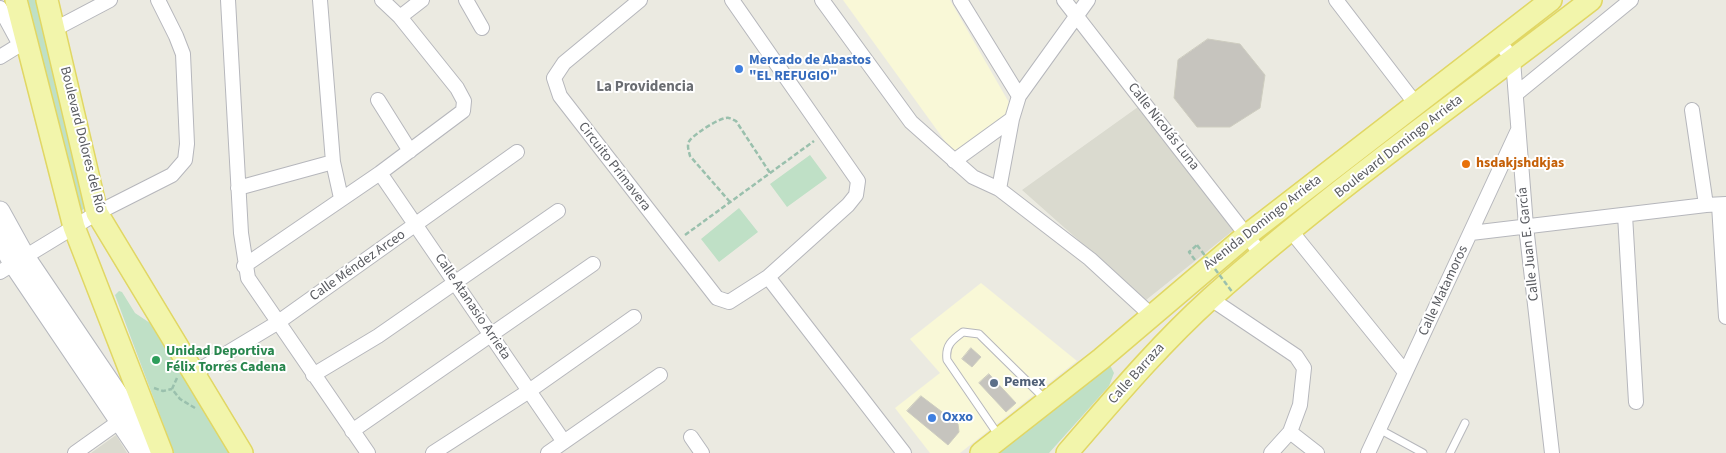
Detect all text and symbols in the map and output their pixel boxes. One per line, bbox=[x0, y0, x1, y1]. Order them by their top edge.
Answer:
place label: Mercado de Abastos "EL REFUGIO" bbox=[749, 53, 871, 85]
marker: Mercado de Abastos "EL REFUGIO" bbox=[733, 63, 745, 75]
street label: Boulevard Dolores del Río bbox=[56, 65, 108, 215]
district label: La Providencia bbox=[596, 79, 694, 97]
street label: Calle Nicolás Luna bbox=[1124, 80, 1202, 174]
street label: Boulevard Domingo Arrieta bbox=[1332, 92, 1466, 202]
street label: Circuito Primavera bbox=[574, 119, 654, 215]
place label: hsdakjshdkjas bbox=[1476, 156, 1564, 172]
marker: hsdakjshdkjas bbox=[1460, 158, 1472, 170]
street label: Avenida Domingo Arrieta bbox=[1201, 172, 1325, 274]
street label: Calle Juan E. García bbox=[1515, 186, 1543, 302]
street label: Calle Méndez Arceo bbox=[307, 227, 409, 305]
street label: Calle Matamoros bbox=[1416, 243, 1472, 339]
street label: Calle Atanasio Arrieta bbox=[430, 251, 514, 363]
street label: Calle Barraza bbox=[1105, 340, 1169, 408]
place label: Unidad Deportiva Félix Torres Cadena bbox=[166, 344, 286, 377]
marker: Unidad Deportiva Félix Torres Cadena bbox=[150, 354, 162, 366]
place label: Pemex bbox=[1004, 375, 1046, 391]
marker: Pemex bbox=[988, 377, 1000, 389]
place label: Oxxo bbox=[942, 410, 973, 426]
marker: Oxxo bbox=[926, 412, 938, 424]

